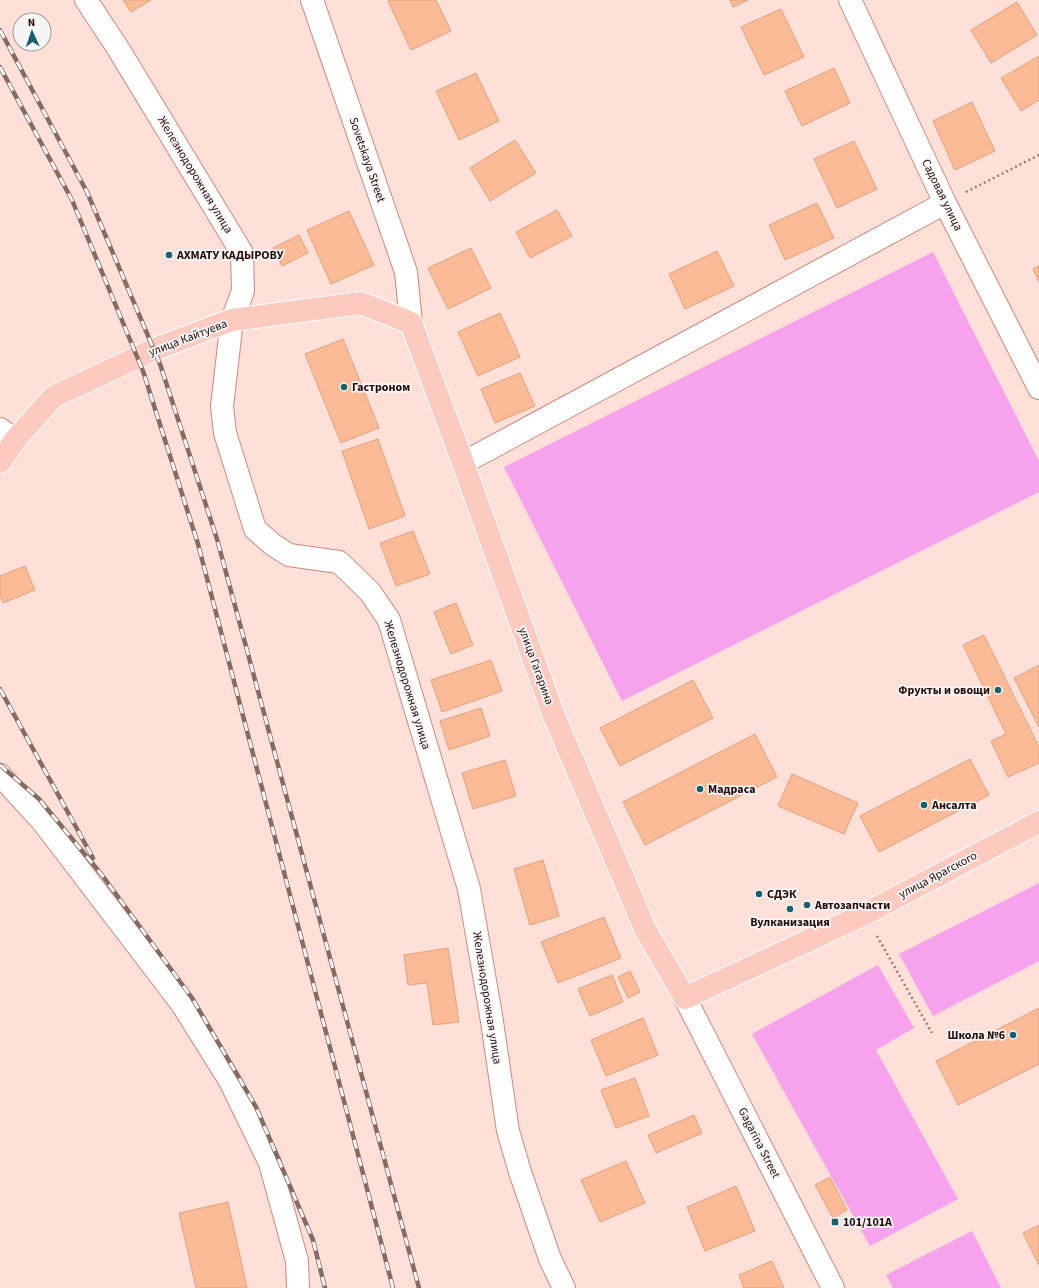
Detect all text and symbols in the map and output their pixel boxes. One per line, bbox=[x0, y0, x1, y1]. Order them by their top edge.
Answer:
north arrow bbox=[12, 12, 52, 52]
text: N bbox=[27, 15, 36, 30]
street label: Железнодорожная улица bbox=[153, 113, 237, 237]
street label: Sovetskaya Street bbox=[344, 115, 390, 205]
street label: Садовая улица bbox=[917, 156, 967, 234]
place label: АХМАТУ КАДЫРОВУ bbox=[176, 247, 284, 264]
marker: АХМАТУ КАДЫРОВУ bbox=[164, 250, 174, 260]
street label: улица Кайтуева bbox=[146, 315, 230, 361]
place label: Гастроном bbox=[352, 379, 410, 396]
marker: Гастроном bbox=[339, 382, 349, 392]
street label: Железнодорожная улица bbox=[379, 618, 435, 752]
street label: улица Гагарина bbox=[514, 625, 558, 707]
place label: Фрукты и овощи bbox=[898, 682, 990, 699]
marker: Фрукты и овощи bbox=[993, 685, 1003, 695]
place label: Мадраса bbox=[708, 781, 755, 798]
marker: Мадраса bbox=[695, 784, 705, 794]
place label: Ансалта bbox=[931, 797, 977, 814]
marker: Ансалта bbox=[919, 800, 929, 810]
street label: улица Ярагского bbox=[896, 847, 980, 903]
place label: СДЭК bbox=[767, 886, 797, 903]
marker: СДЭК bbox=[754, 889, 764, 899]
place label: Автозапчасти bbox=[814, 897, 890, 914]
marker: Автозапчасти bbox=[802, 900, 812, 910]
marker: Вулканизация bbox=[785, 904, 795, 914]
place label: Вулканизация bbox=[750, 914, 830, 931]
street label: Железнодорожная улица bbox=[468, 930, 506, 1066]
place label: Школа №6 bbox=[948, 1027, 1005, 1044]
marker: Школа №6 bbox=[1008, 1030, 1018, 1040]
street label: Gagarina Street bbox=[734, 1105, 784, 1181]
place label: 101/101А bbox=[843, 1214, 892, 1231]
marker: 101/101А bbox=[830, 1217, 840, 1227]

